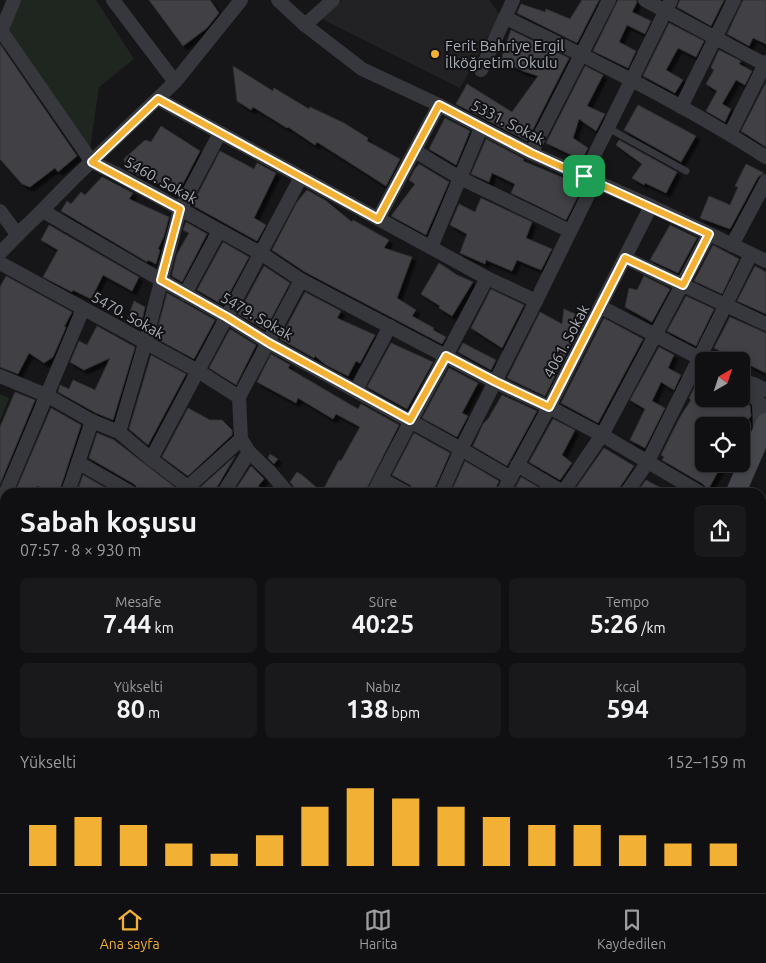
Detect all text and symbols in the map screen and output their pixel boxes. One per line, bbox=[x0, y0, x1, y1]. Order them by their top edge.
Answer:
place label: Ferit Bahriye Ergil İlköğretim Okulu bbox=[445, 37, 564, 71]
marker: Ferit Bahriye Ergil İlköğretim Okulu bbox=[429, 48, 441, 60]
street label: 5331. Sokak bbox=[468, 96, 548, 148]
street label: 5460. Sokak bbox=[122, 153, 201, 207]
pin bbox=[563, 155, 605, 197]
icon: arrive bbox=[570, 162, 598, 190]
street label: 5470. Sokak bbox=[89, 288, 168, 342]
street label: 5479. Sokak bbox=[218, 289, 296, 344]
street label: 4061. Sokak bbox=[540, 301, 593, 381]
north arrow bbox=[695, 352, 750, 408]
map controls bbox=[695, 352, 750, 472]
button: locate bbox=[695, 417, 750, 472]
button: share bbox=[694, 505, 746, 557]
text: Sabah koşusu bbox=[20, 506, 197, 537]
text: 07:57 · 8 × 930 m bbox=[20, 541, 141, 559]
text: Mesafe bbox=[115, 594, 161, 610]
text: Süre bbox=[369, 594, 397, 610]
text: Tempo bbox=[606, 594, 649, 610]
text: 7.44 bbox=[103, 610, 151, 638]
text: 40:25 bbox=[352, 610, 414, 638]
text: 5:26 bbox=[590, 610, 638, 638]
text: km bbox=[151, 620, 174, 636]
text: /km bbox=[638, 620, 666, 636]
text: Yükselti bbox=[114, 679, 163, 695]
text: Nabız bbox=[365, 679, 401, 695]
text: kcal bbox=[616, 679, 640, 695]
text: 80 bbox=[117, 695, 145, 723]
text: 138 bbox=[346, 695, 388, 723]
text: 594 bbox=[607, 695, 649, 723]
text: m bbox=[145, 705, 160, 721]
text: bpm bbox=[388, 705, 420, 721]
text: Yükselti bbox=[20, 753, 76, 771]
text: 152–159 m bbox=[666, 753, 746, 771]
tab: Ana sayfa bbox=[100, 906, 160, 952]
tab: Harita bbox=[359, 906, 398, 952]
tab: Kaydedilen bbox=[597, 906, 666, 952]

